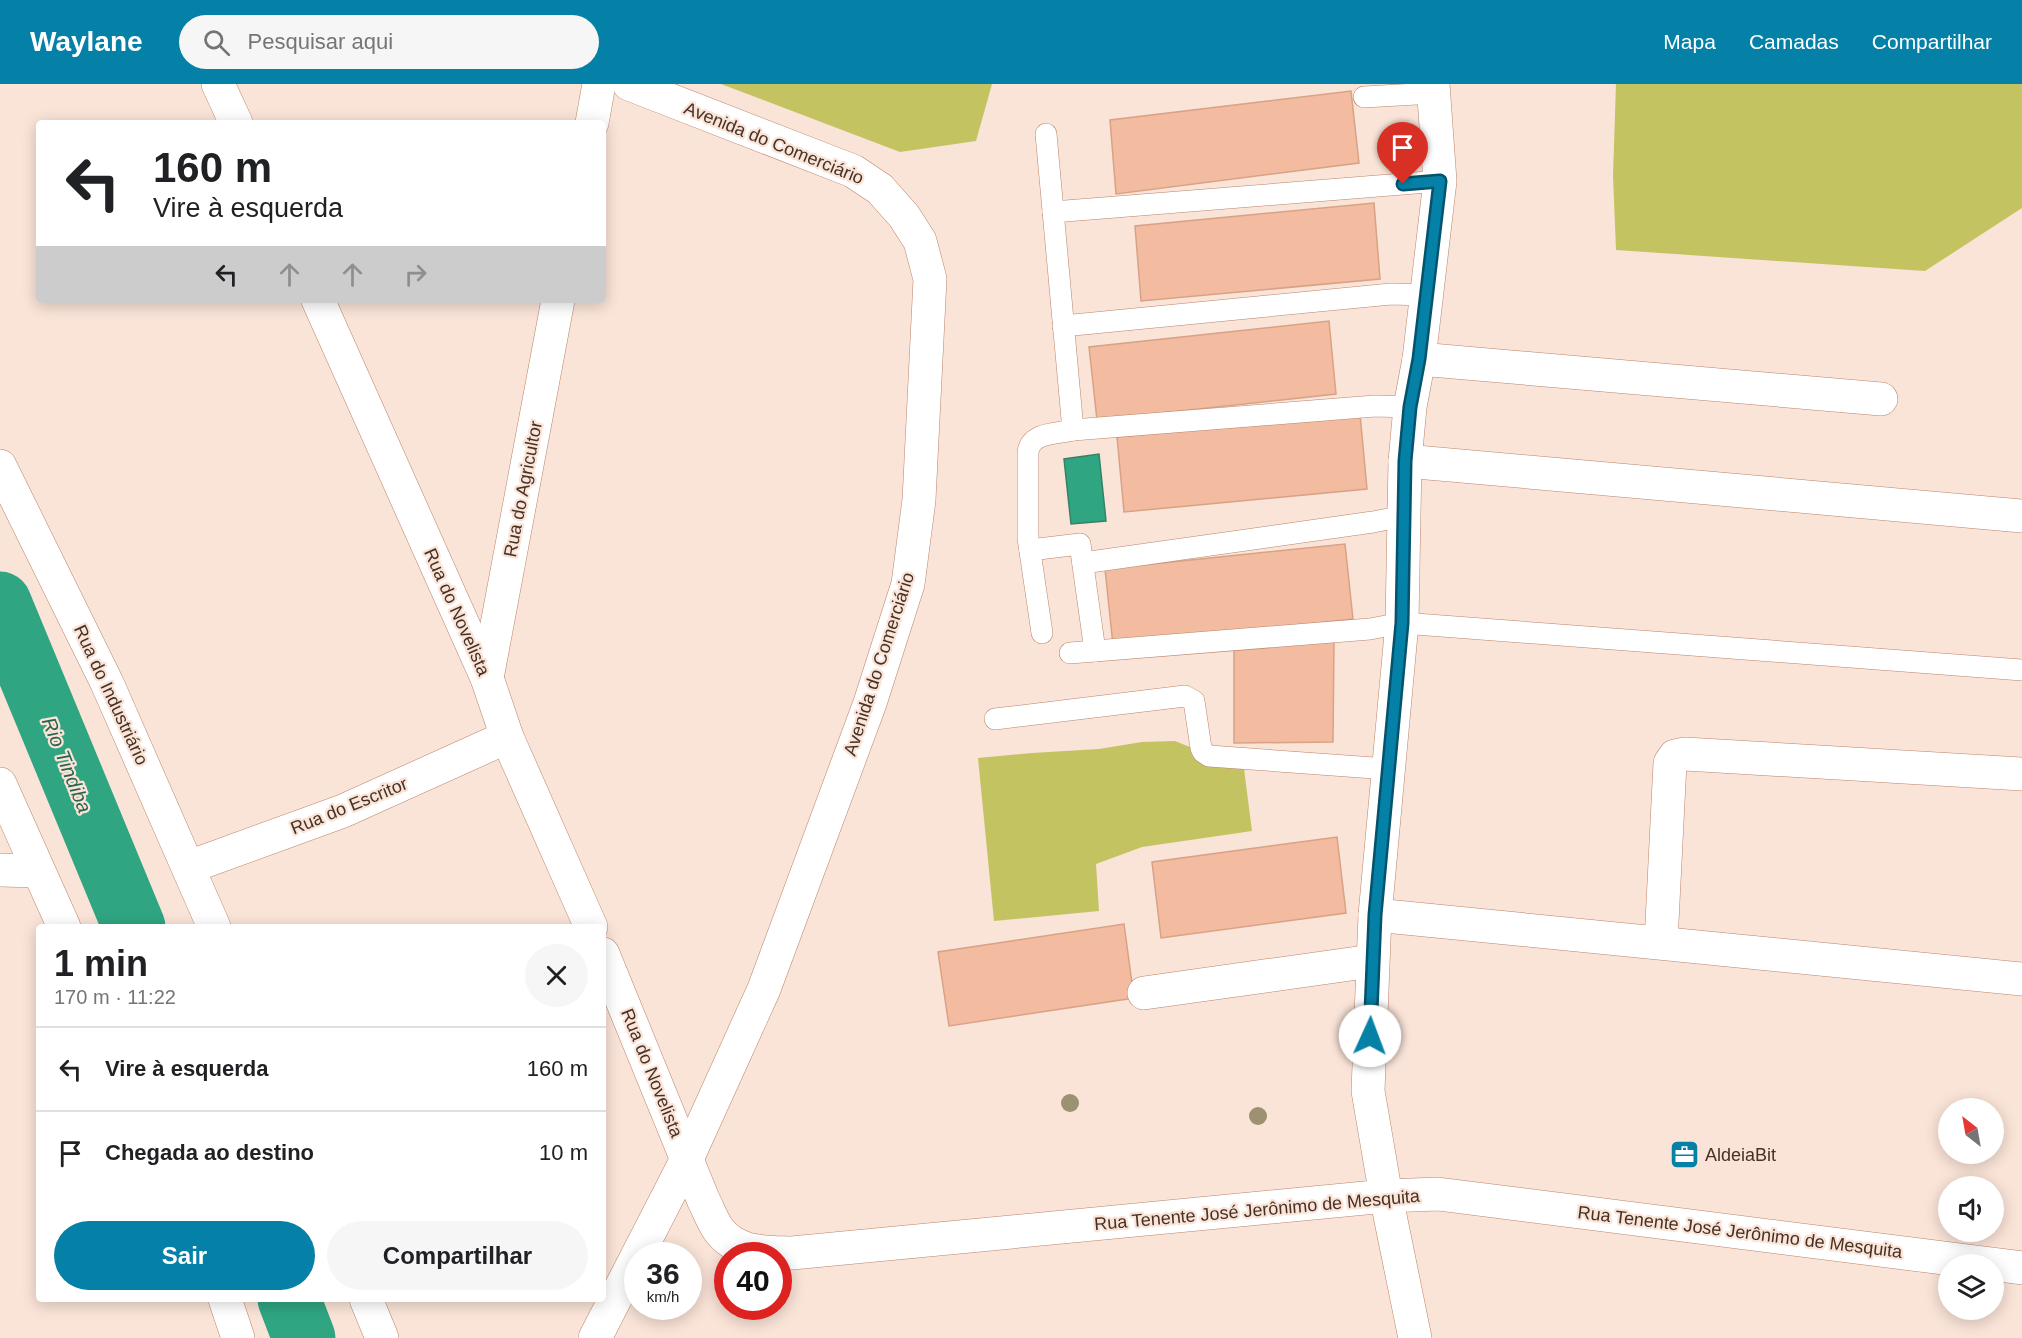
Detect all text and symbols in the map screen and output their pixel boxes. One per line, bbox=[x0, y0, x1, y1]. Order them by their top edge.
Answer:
search box bbox=[179, 15, 599, 69]
text: Waylane bbox=[30, 26, 143, 57]
icon: search bbox=[200, 26, 233, 59]
text: Pesquisar aqui bbox=[248, 29, 393, 54]
text: Mapa bbox=[1663, 30, 1716, 53]
text: Camadas bbox=[1749, 30, 1839, 53]
text: Compartilhar bbox=[1872, 30, 1992, 53]
street label: Avenida do Comerciário bbox=[681, 98, 867, 188]
pin bbox=[1377, 122, 1428, 184]
icon: arrive bbox=[1386, 131, 1419, 164]
icon: left bbox=[54, 144, 132, 222]
text: 160 m bbox=[153, 144, 272, 191]
text: Vire à esquerda bbox=[153, 193, 343, 223]
icon: left bbox=[210, 258, 243, 291]
icon: ahead bbox=[273, 258, 306, 291]
icon: ahead bbox=[336, 258, 369, 291]
icon: right bbox=[399, 258, 432, 291]
street label: Rua do Agricultor bbox=[500, 419, 546, 559]
street label: Rua do Novelista bbox=[420, 545, 494, 680]
street label: Avenida do Comerciário bbox=[840, 570, 918, 758]
street label: Rua do Industriário bbox=[70, 622, 152, 768]
water label: Rio Tindiba bbox=[38, 714, 96, 816]
street label: Rua do Escritor bbox=[288, 773, 410, 839]
text: 1 min bbox=[54, 943, 148, 984]
button: close bbox=[525, 944, 588, 1007]
text: 170 m · 11:22 bbox=[54, 986, 176, 1008]
position arrow bbox=[1338, 1004, 1402, 1068]
street label: Rua do Novelista bbox=[617, 1006, 687, 1141]
icon: left bbox=[54, 1053, 87, 1086]
text: Vire à esquerda bbox=[105, 1056, 268, 1081]
text: 160 m bbox=[527, 1056, 588, 1081]
north arrow bbox=[1938, 1098, 2004, 1164]
map controls bbox=[1938, 1098, 2004, 1320]
icon: arrive bbox=[54, 1137, 87, 1170]
office icon: AldeiaBit bbox=[1668, 1139, 1700, 1171]
text: Chegada ao destino bbox=[105, 1140, 314, 1165]
text: 10 m bbox=[539, 1140, 588, 1165]
place label: AldeiaBit bbox=[1705, 1145, 1776, 1165]
button: sound bbox=[1938, 1176, 2004, 1242]
street label: Rua Tenente José Jerônimo de Mesquita bbox=[1093, 1186, 1422, 1234]
street label: Rua Tenente José Jerônimo de Mesquita bbox=[1577, 1202, 1904, 1262]
button: Sair bbox=[54, 1221, 315, 1290]
button: Compartilhar bbox=[327, 1221, 588, 1290]
speed limit sign: 40 bbox=[714, 1242, 792, 1320]
button: layers bbox=[1938, 1254, 2004, 1320]
text: 36 bbox=[646, 1257, 680, 1290]
text: km/h bbox=[647, 1288, 679, 1305]

